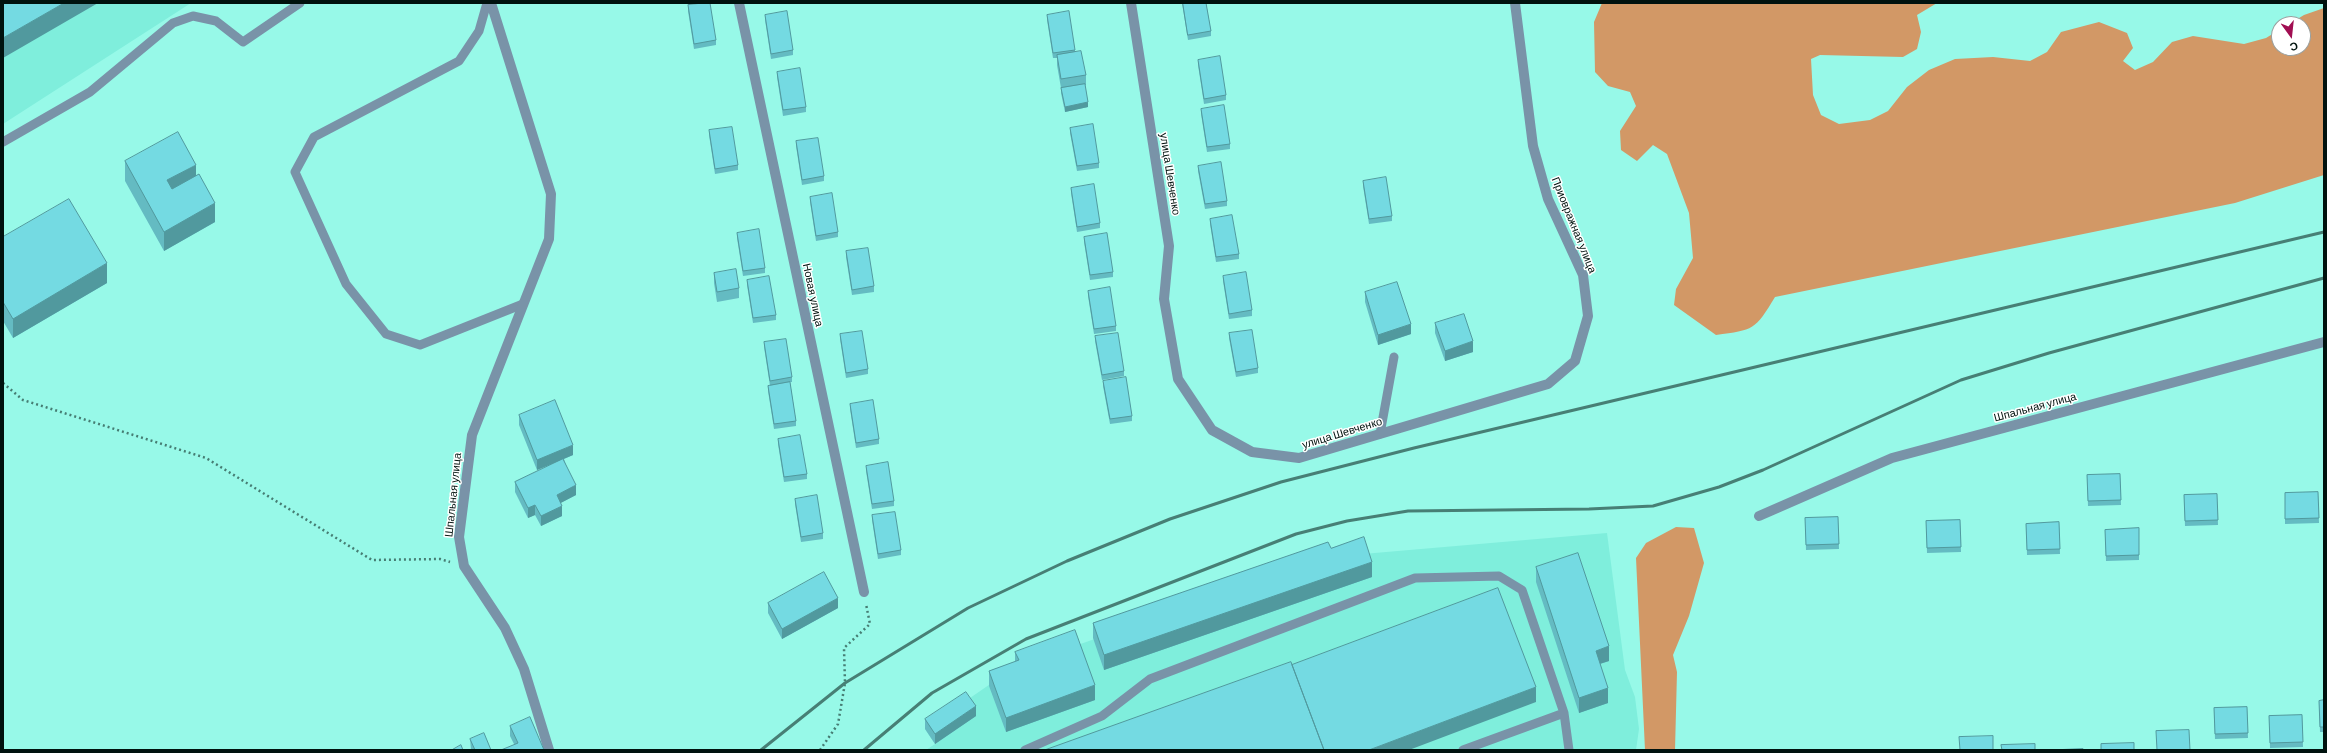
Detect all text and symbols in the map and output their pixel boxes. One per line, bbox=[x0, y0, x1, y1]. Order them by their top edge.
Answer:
north arrow bbox=[2271, 16, 2311, 56]
text: С bbox=[2288, 40, 2300, 54]
street label: улица Шевченко bbox=[1157, 132, 1183, 216]
street label: Приовражная улица bbox=[1549, 175, 1599, 275]
street label: Новая улица bbox=[800, 262, 826, 328]
street label: Шпальная улица bbox=[1992, 390, 2078, 424]
street label: улица Шевченко bbox=[1300, 415, 1384, 451]
street label: Шпальная улица bbox=[442, 452, 464, 538]

